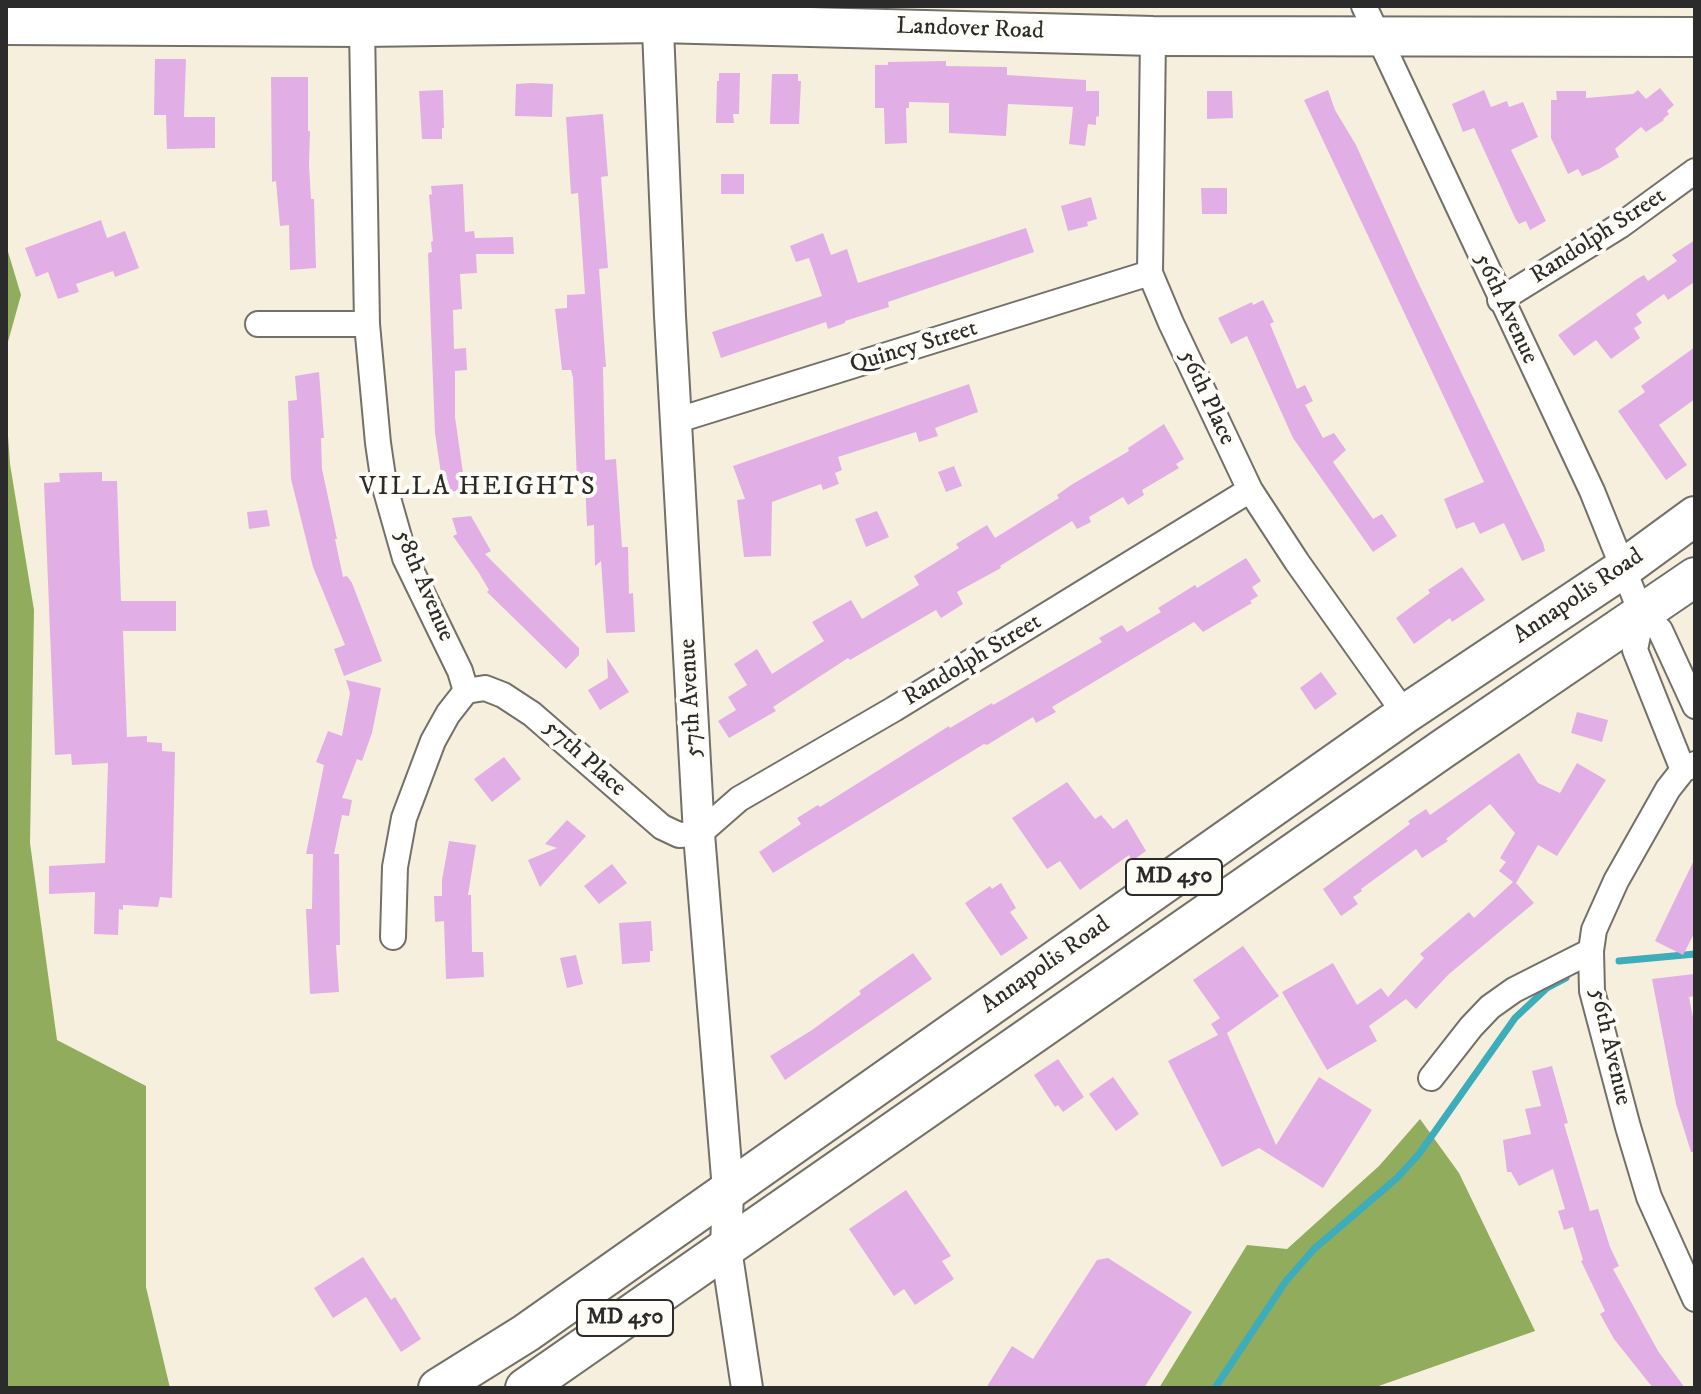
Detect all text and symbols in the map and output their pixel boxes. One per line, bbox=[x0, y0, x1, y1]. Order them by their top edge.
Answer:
street label: Landover Road bbox=[896, 13, 1044, 47]
street label: Randolph Street bbox=[1526, 182, 1672, 292]
street label: 56th Avenue bbox=[1467, 249, 1543, 369]
street label: Quincy Street bbox=[847, 315, 981, 381]
street label: 56th Place bbox=[1172, 346, 1240, 450]
district label: VILLA HEIGHTS bbox=[359, 473, 597, 505]
street label: 58th Avenue bbox=[387, 526, 459, 646]
street label: Annapolis Road bbox=[1509, 543, 1649, 651]
street label: Randolph Street bbox=[899, 609, 1047, 713]
street label: 57th Avenue bbox=[675, 638, 709, 758]
street label: 57th Place bbox=[537, 714, 631, 804]
road number: MD 450 bbox=[1126, 859, 1222, 895]
street label: Annapolis Road bbox=[976, 911, 1116, 1021]
street label: 56th Avenue bbox=[1582, 986, 1636, 1108]
road number: MD 450 bbox=[577, 1300, 673, 1336]

